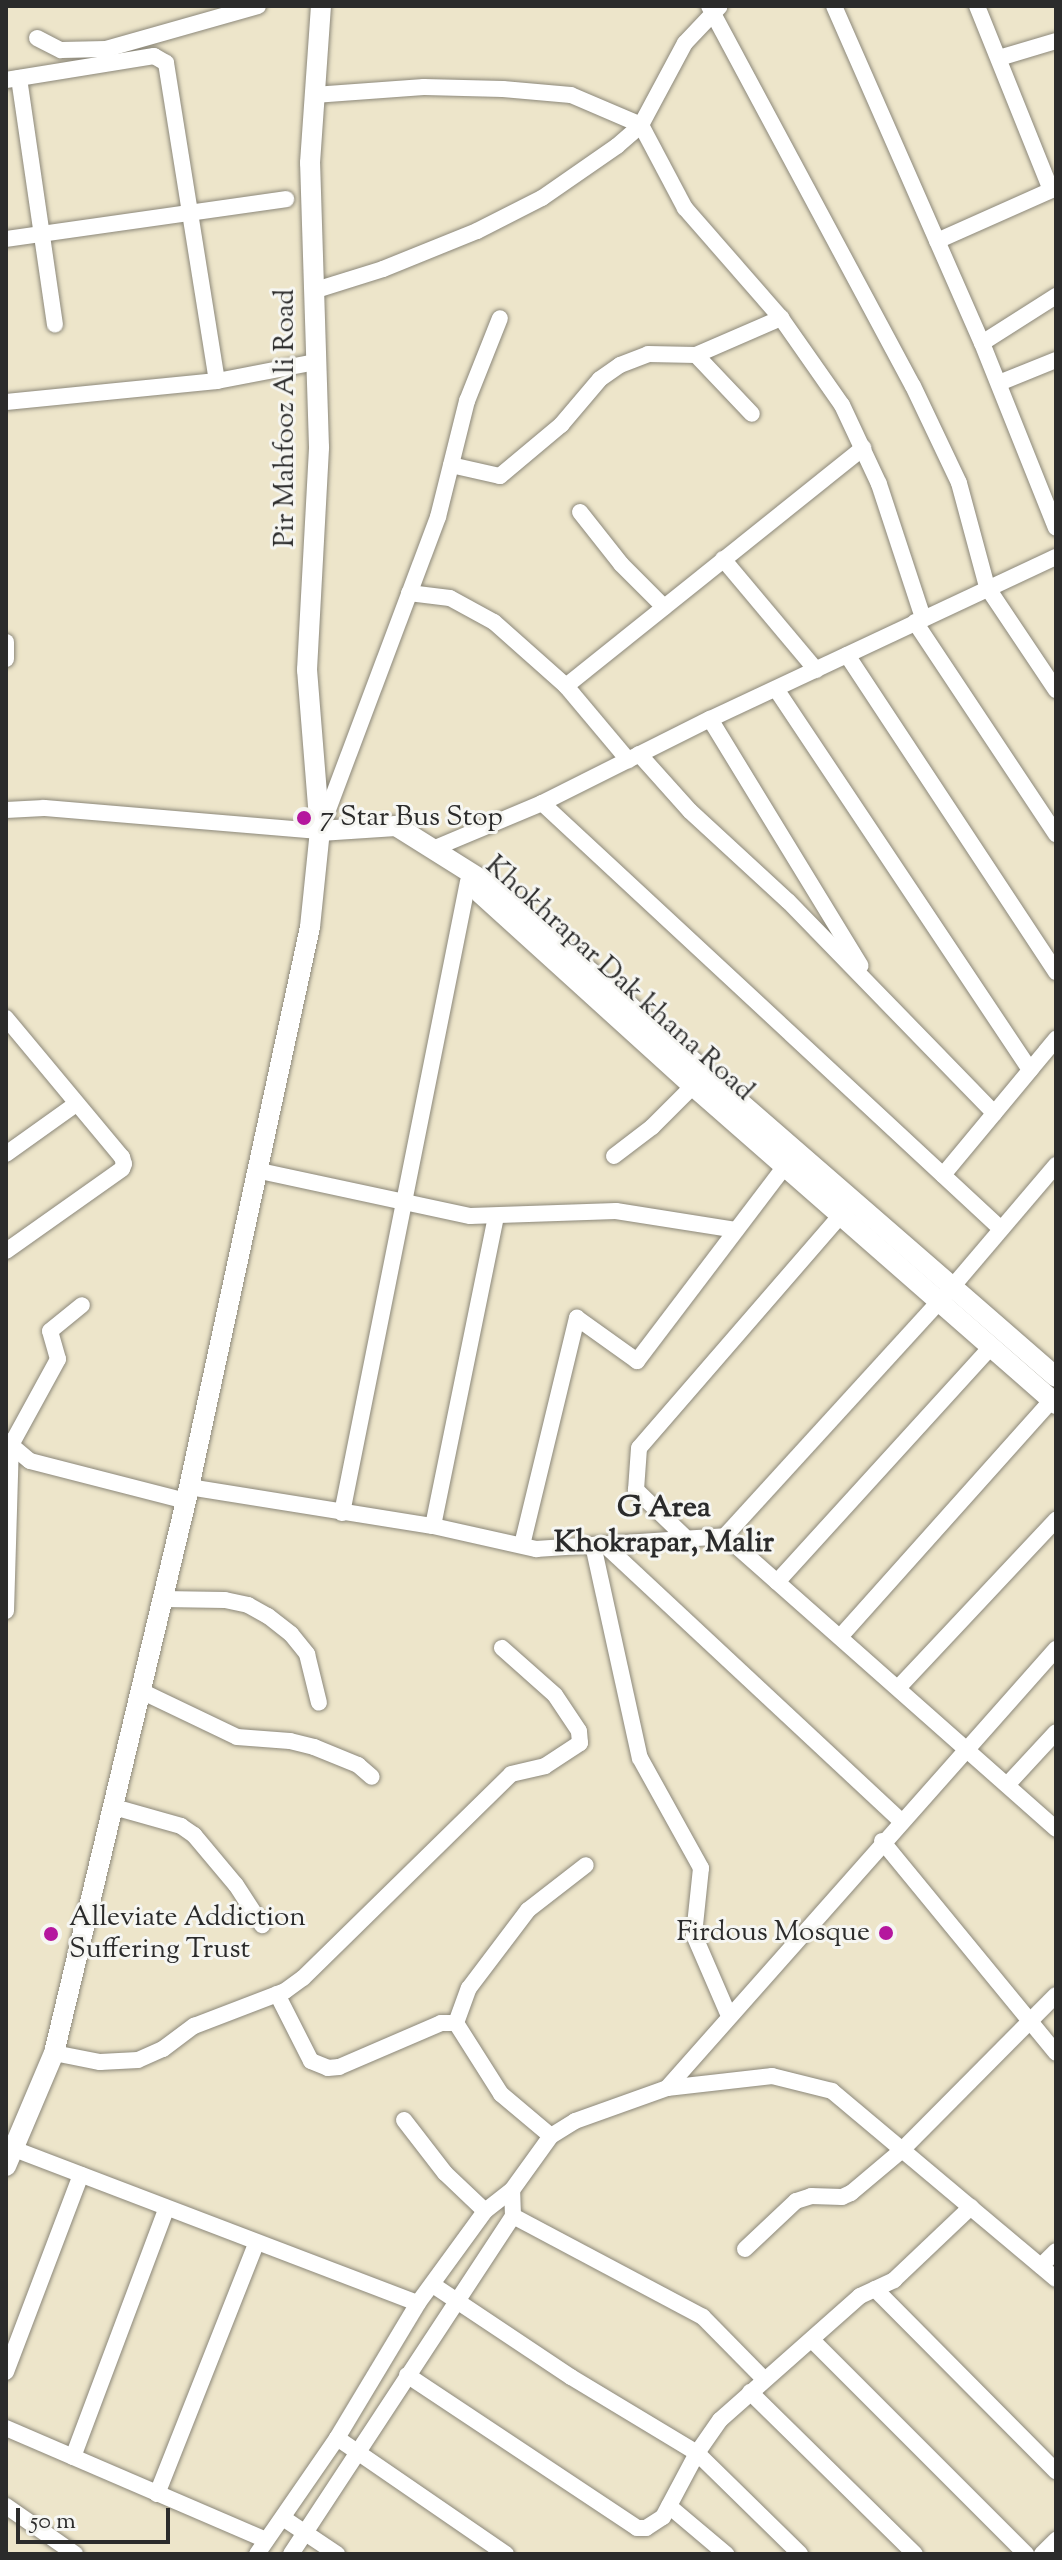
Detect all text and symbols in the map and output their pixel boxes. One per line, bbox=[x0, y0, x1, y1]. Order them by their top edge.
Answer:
street label: Pir Mahfooz Ali Road bbox=[269, 289, 303, 547]
place label: 7 Star Bus Stop bbox=[320, 801, 503, 835]
marker: 7 Star Bus Stop bbox=[295, 809, 313, 827]
street label: Khokhrapar Dak khana Road bbox=[478, 849, 760, 1109]
district label: G Area Khokrapar, Malir bbox=[554, 1491, 774, 1562]
place label: Alleviate Addiction Suffering Trust bbox=[69, 1901, 306, 1967]
place label: Firdous Mosque bbox=[676, 1916, 870, 1950]
marker: Alleviate Addiction Suffering Trust bbox=[40, 1923, 62, 1945]
marker: Firdous Mosque bbox=[877, 1924, 895, 1942]
scale bar bbox=[20, 2492, 174, 2542]
text: 50 m bbox=[30, 2505, 76, 2539]

